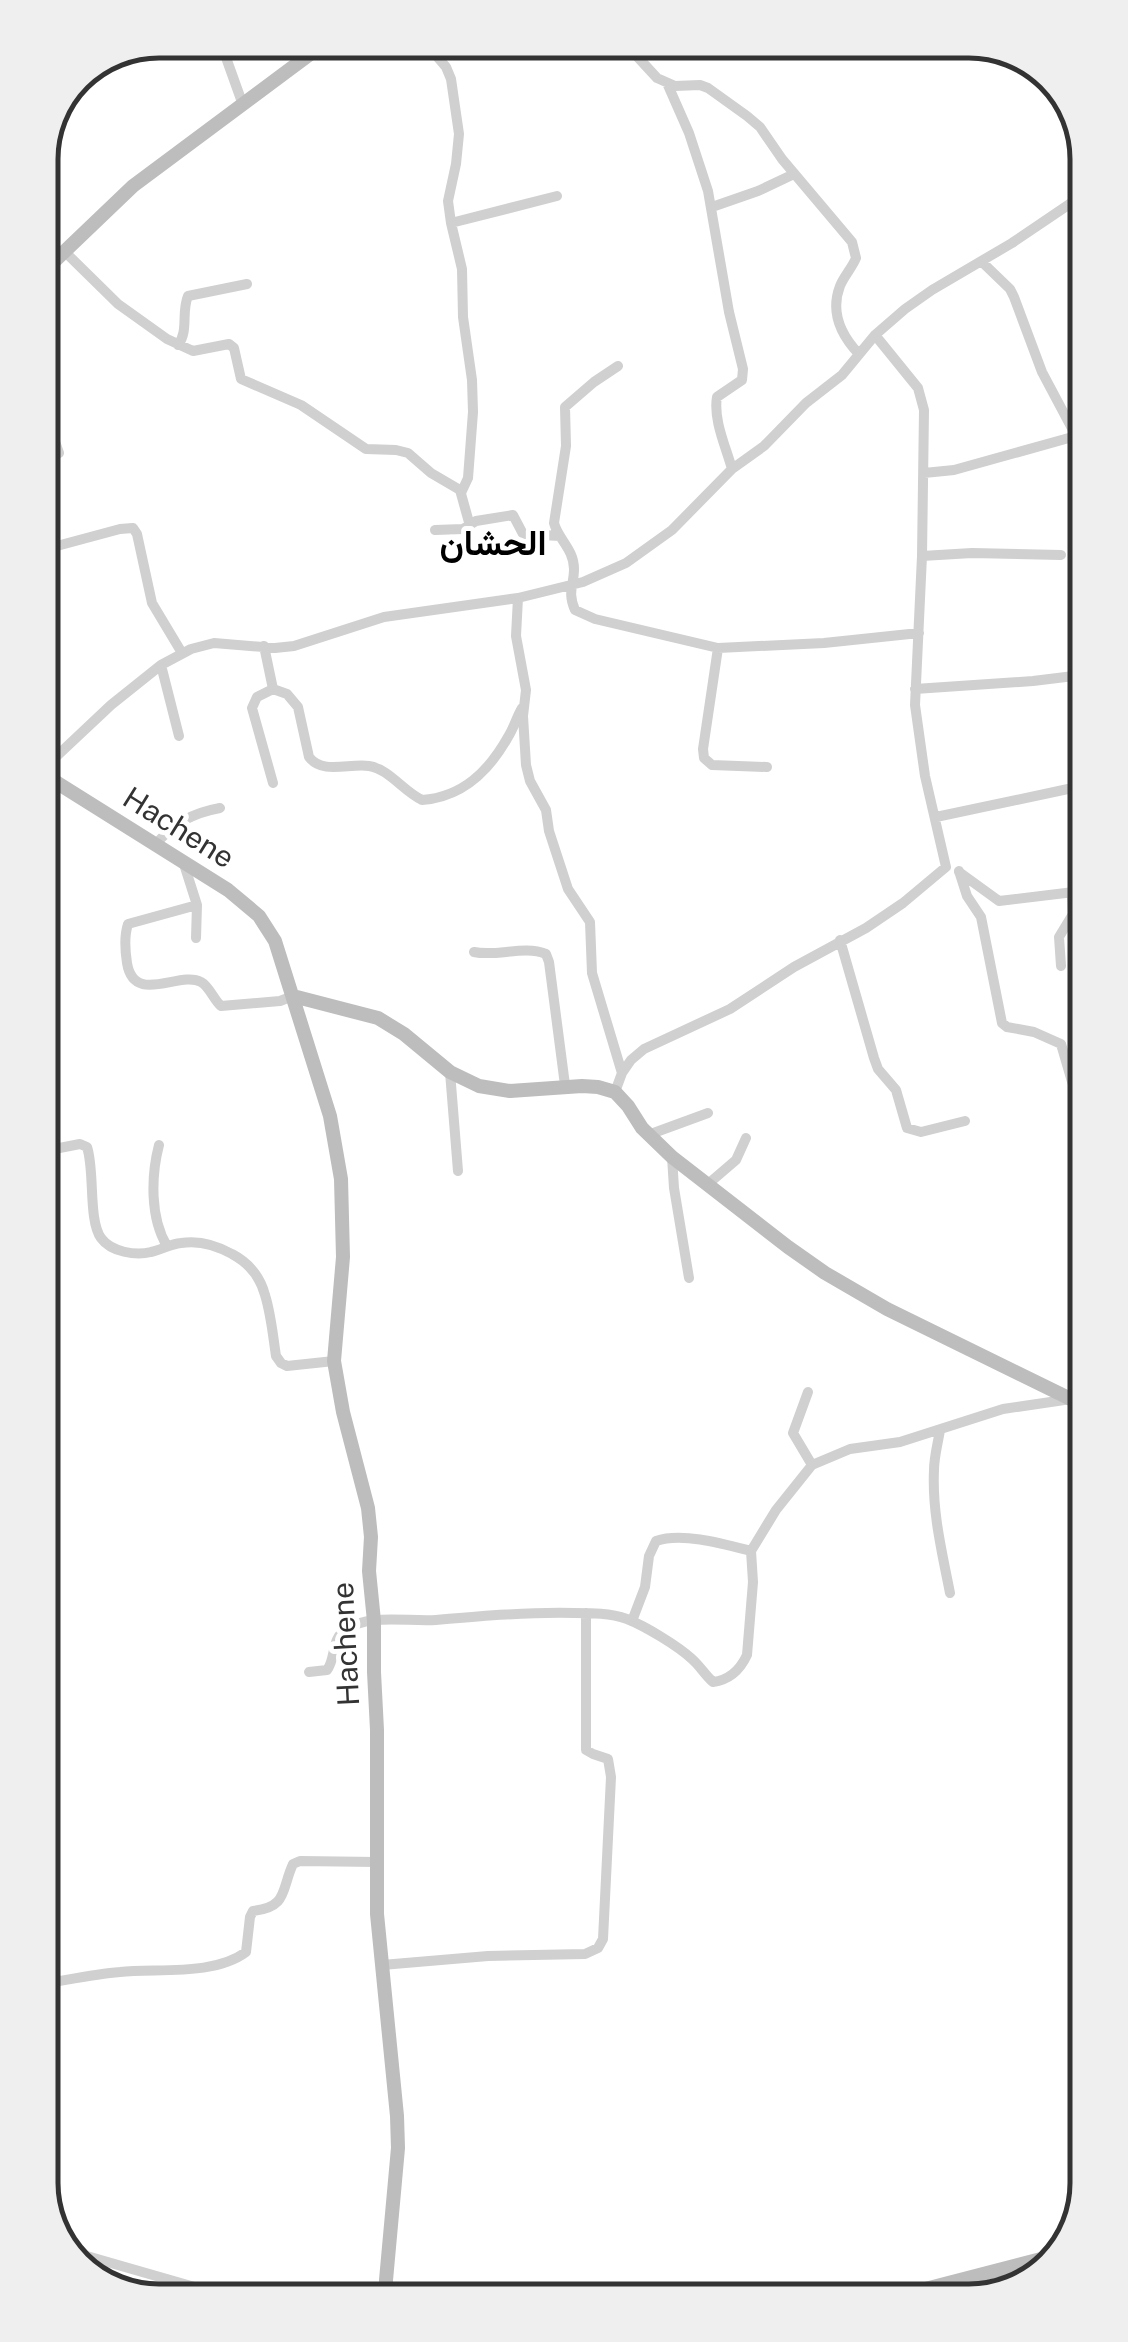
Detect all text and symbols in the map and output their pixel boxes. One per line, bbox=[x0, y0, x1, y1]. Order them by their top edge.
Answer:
district label: الحشان bbox=[440, 522, 547, 563]
street label: Hachene bbox=[117, 779, 241, 875]
street label: Hachene bbox=[324, 1581, 366, 1707]

